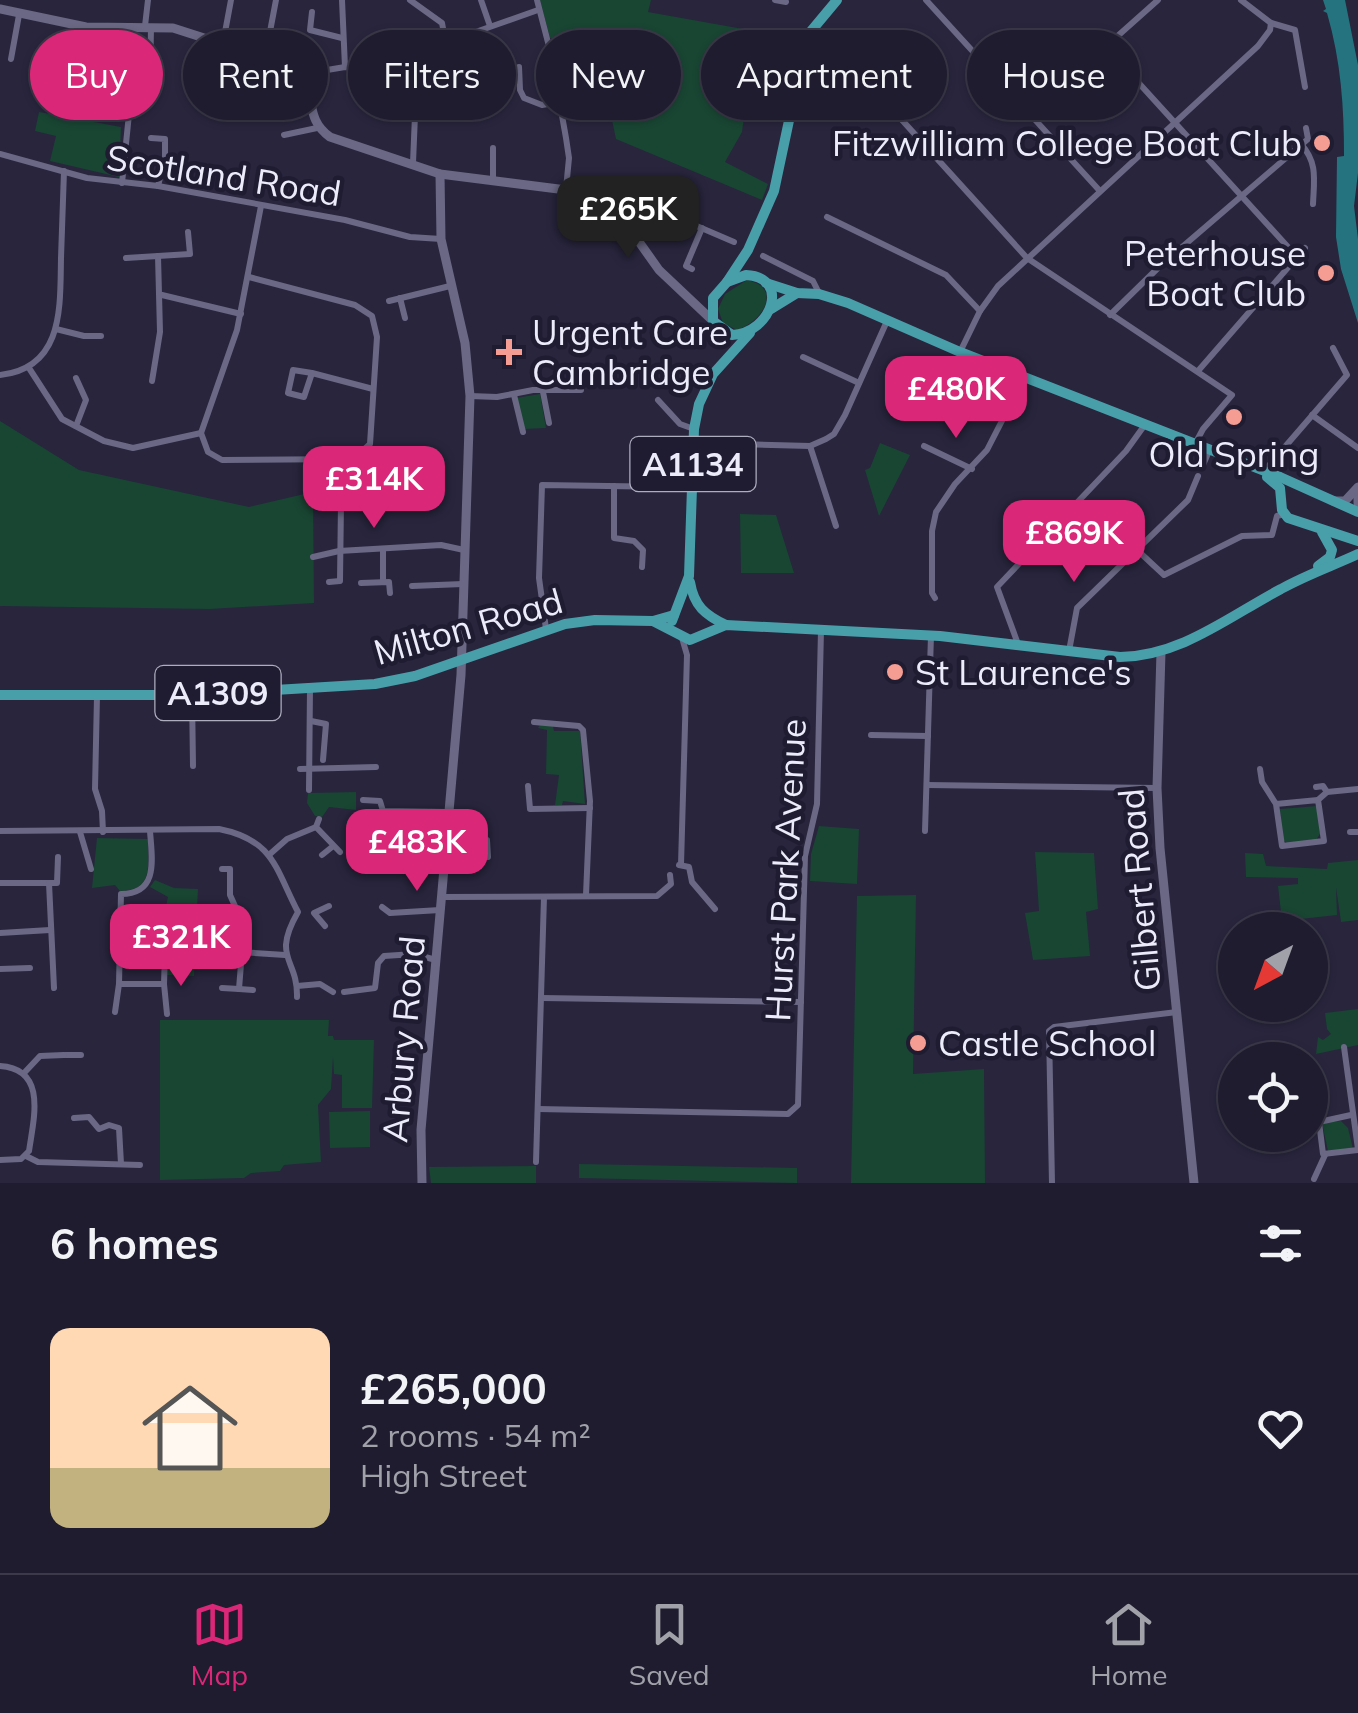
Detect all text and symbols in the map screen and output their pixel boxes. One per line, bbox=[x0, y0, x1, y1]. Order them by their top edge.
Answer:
chip: Buy bbox=[30, 30, 163, 120]
chip: Rent bbox=[183, 30, 328, 120]
chip: Filters bbox=[348, 30, 516, 120]
chip: New bbox=[536, 30, 681, 120]
chip: Apartment bbox=[701, 30, 947, 120]
chip: House bbox=[967, 30, 1140, 120]
place label: Fitzwilliam College Boat Club bbox=[832, 121, 1302, 165]
marker: Fitzwilliam College Boat Club bbox=[1311, 132, 1333, 154]
street label: Scotland Road bbox=[104, 135, 344, 215]
pin: £265K bbox=[558, 176, 698, 261]
text: £265K bbox=[579, 188, 677, 228]
place label: Peterhouse Boat Club bbox=[1124, 231, 1306, 315]
marker: Peterhouse Boat Club bbox=[1315, 262, 1337, 284]
place label: Urgent Care Cambridge bbox=[532, 310, 728, 394]
marker: Urgent Care Cambridge bbox=[496, 339, 522, 365]
pin: £480K bbox=[886, 356, 1026, 441]
text: £480K bbox=[907, 368, 1005, 408]
marker: Old Spring bbox=[1223, 406, 1245, 428]
place label: Old Spring bbox=[1149, 432, 1319, 476]
road number: A1134 bbox=[630, 437, 756, 491]
pin: £314K bbox=[304, 446, 444, 531]
text: £314K bbox=[325, 458, 423, 498]
pin: £869K bbox=[1004, 500, 1144, 585]
text: £869K bbox=[1025, 512, 1123, 552]
street label: Milton Road bbox=[369, 578, 567, 674]
place label: St Laurence's bbox=[915, 650, 1132, 694]
marker: St Laurence's bbox=[884, 661, 906, 683]
road number: A1309 bbox=[156, 666, 280, 720]
street label: Hurst Park Avenue bbox=[755, 718, 815, 1022]
street label: Gilbert Road bbox=[1108, 787, 1170, 993]
pin: £483K bbox=[347, 809, 487, 894]
text: £483K bbox=[368, 821, 466, 861]
pin: £321K bbox=[111, 904, 251, 989]
north arrow bbox=[1218, 912, 1328, 1022]
map controls bbox=[1218, 912, 1328, 1152]
text: £321K bbox=[132, 916, 230, 956]
street label: Arbury Road bbox=[372, 934, 434, 1144]
place label: Castle School bbox=[938, 1021, 1156, 1065]
marker: Castle School bbox=[907, 1032, 929, 1054]
button: locate bbox=[1218, 1042, 1328, 1152]
icon: filters bbox=[1253, 1216, 1308, 1271]
text: 6 homes bbox=[50, 1217, 219, 1270]
text: £265,000 bbox=[360, 1362, 547, 1415]
icon: home bbox=[130, 1368, 250, 1488]
icon: heart bbox=[1253, 1401, 1308, 1456]
text: 2 rooms · 54 m² bbox=[360, 1415, 591, 1455]
text: High Street bbox=[360, 1455, 527, 1495]
tab: Map bbox=[190, 1597, 248, 1692]
tab: Saved bbox=[629, 1597, 710, 1692]
tab: Home bbox=[1090, 1597, 1168, 1692]

